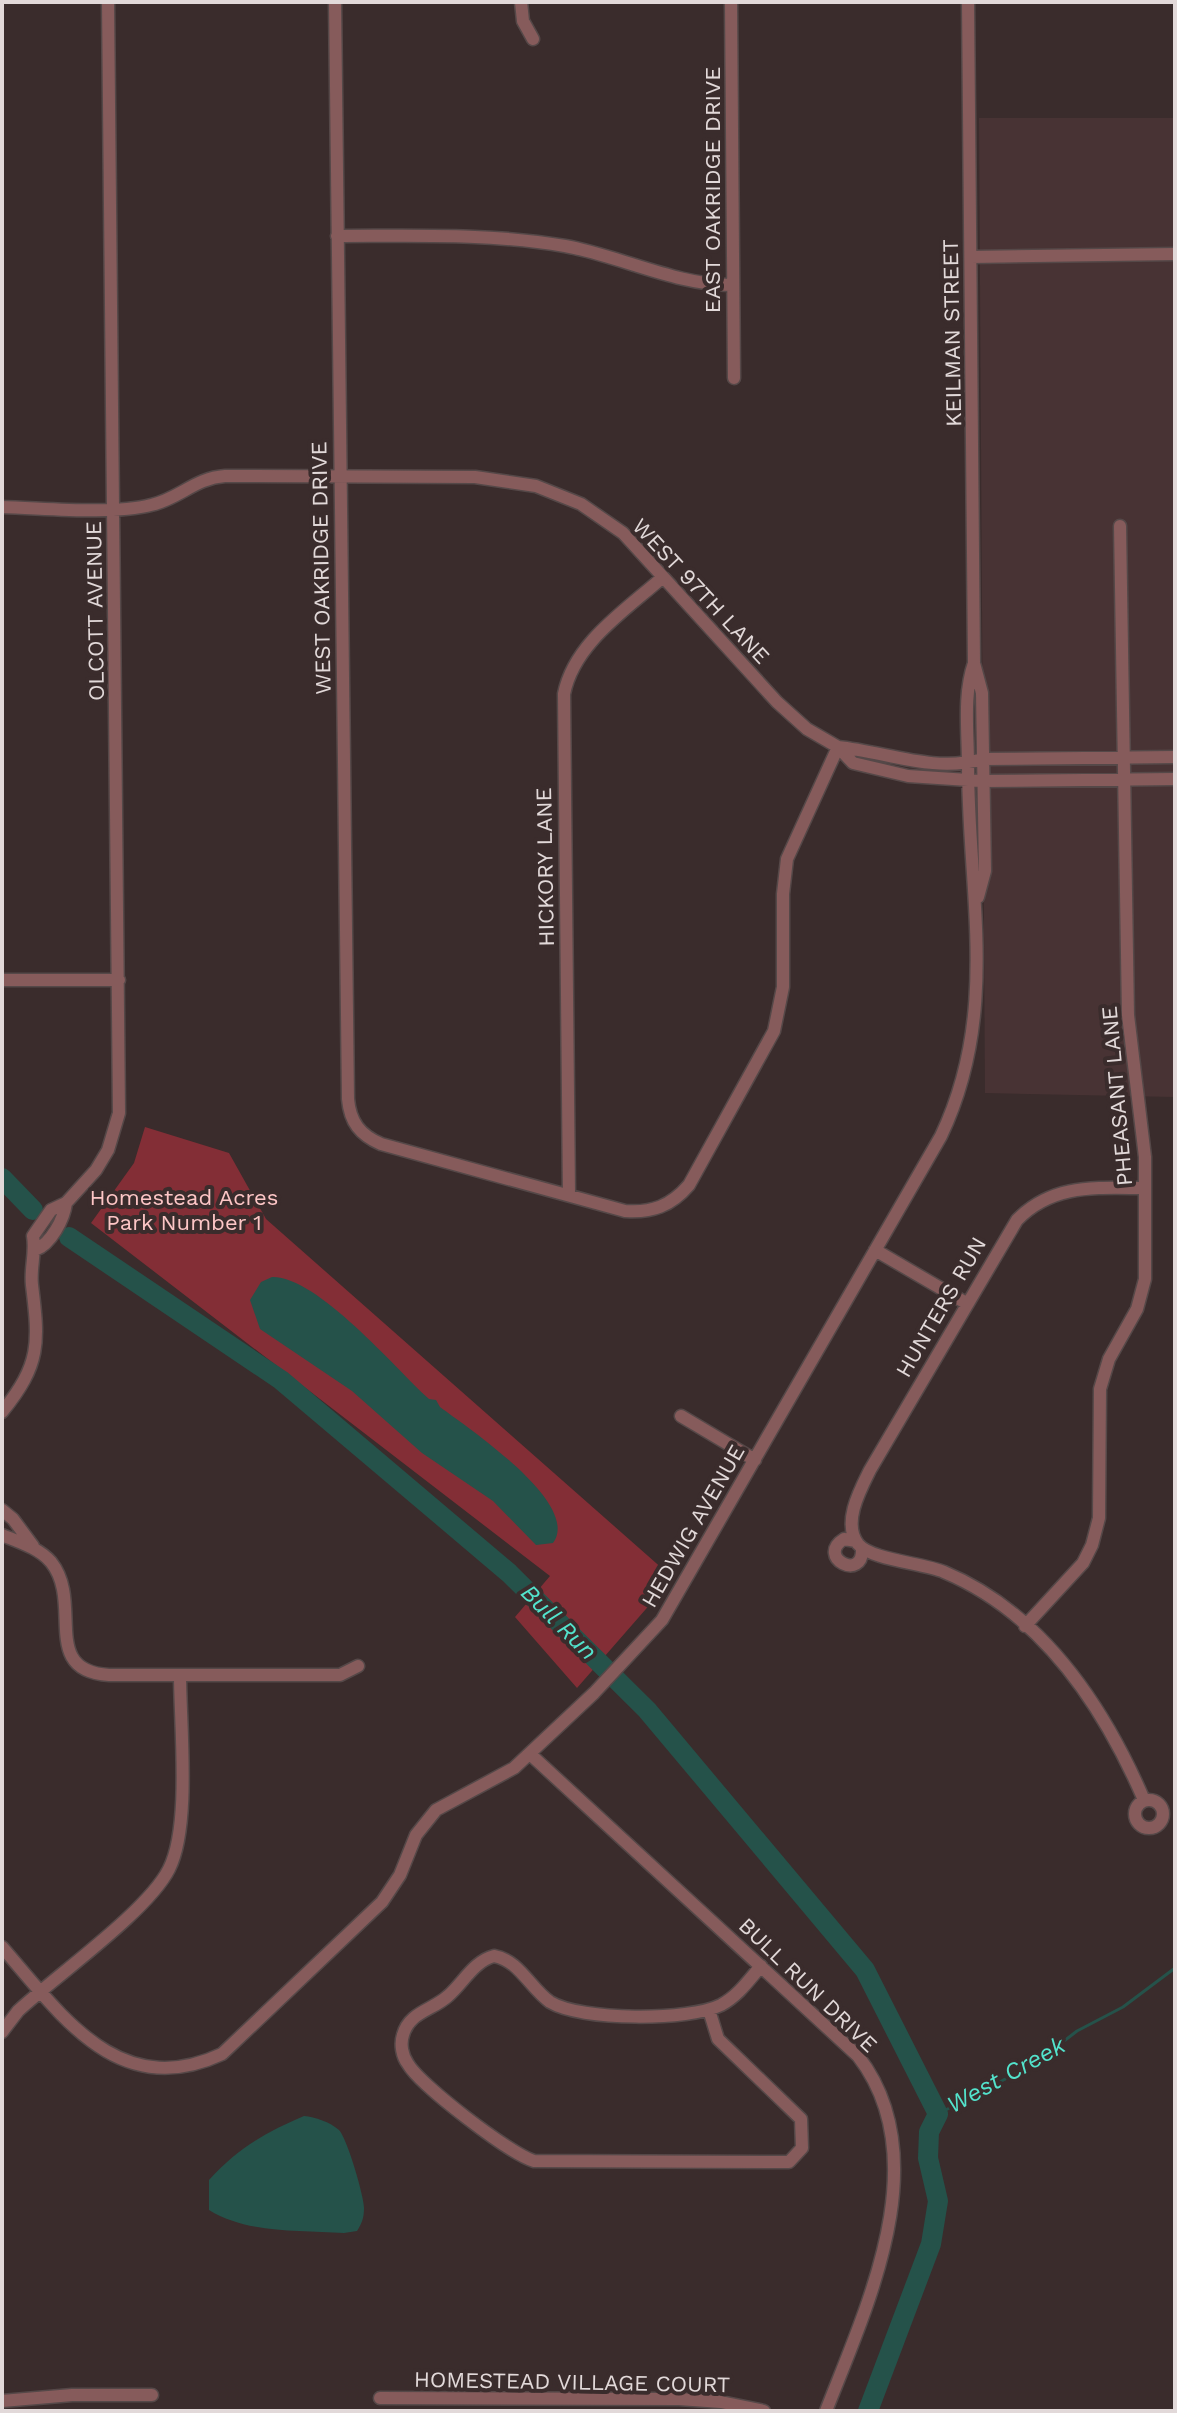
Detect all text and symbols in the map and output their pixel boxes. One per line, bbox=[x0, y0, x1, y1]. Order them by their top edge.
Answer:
street label: EAST OAKRIDGE DRIVE bbox=[700, 67, 725, 313]
street label: KEILMAN STREET bbox=[938, 239, 966, 427]
street label: WEST OAKRIDGE DRIVE bbox=[306, 441, 336, 695]
street label: WEST 97TH LANE bbox=[627, 513, 775, 669]
street label: OLCOTT AVENUE bbox=[81, 521, 109, 701]
street label: HICKORY LANE bbox=[531, 787, 559, 947]
street label: PHEASANT LANE bbox=[1097, 1005, 1137, 1187]
park label: Homestead Acres Park Number 1 bbox=[90, 1185, 278, 1235]
street label: HUNTERS RUN bbox=[891, 1232, 991, 1382]
street label: HEDWIG AVENUE bbox=[636, 1440, 750, 1612]
water label: Bull Run bbox=[515, 1578, 603, 1666]
street label: BULL RUN DRIVE bbox=[734, 1913, 882, 2057]
water label: West Creek bbox=[942, 2031, 1071, 2119]
street label: HOMESTEAD VILLAGE COURT bbox=[414, 2367, 730, 2397]

